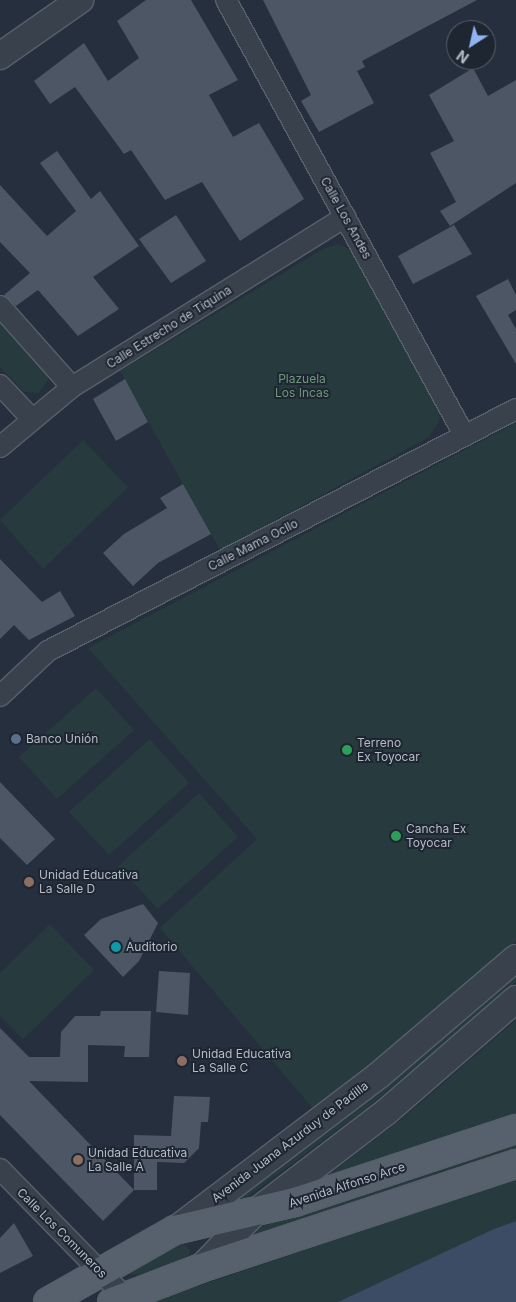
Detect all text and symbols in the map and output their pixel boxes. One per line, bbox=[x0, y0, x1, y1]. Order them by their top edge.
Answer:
north arrow bbox=[446, 20, 496, 70]
text: N bbox=[453, 47, 472, 67]
street label: Calle Los Andes bbox=[318, 175, 374, 261]
street label: Calle Estrecho de Tiquina bbox=[104, 283, 234, 371]
park label: Plazuela Los Incas bbox=[275, 372, 329, 400]
street label: Calle Mama Ocllo bbox=[206, 516, 300, 574]
place label: Banco Unión bbox=[26, 732, 98, 746]
marker: Banco Unión bbox=[10, 733, 22, 745]
place label: Terreno Ex Toyocar bbox=[357, 736, 420, 764]
marker: Terreno Ex Toyocar bbox=[341, 744, 353, 756]
place label: Cancha Ex Toyocar bbox=[406, 822, 466, 850]
marker: Cancha Ex Toyocar bbox=[390, 830, 402, 842]
place label: Unidad Educativa La Salle D bbox=[39, 868, 138, 896]
marker: Unidad Educativa La Salle D bbox=[23, 876, 35, 888]
place label: Auditorio bbox=[126, 940, 177, 954]
marker: Auditorio bbox=[110, 941, 122, 953]
place label: Unidad Educativa La Salle C bbox=[192, 1047, 291, 1075]
marker: Unidad Educativa La Salle C bbox=[176, 1055, 188, 1067]
street label: Avenida Juana Azurduy de Padilla bbox=[209, 1078, 371, 1206]
place label: Unidad Educativa La Salle A bbox=[88, 1146, 187, 1174]
marker: Unidad Educativa La Salle A bbox=[72, 1154, 84, 1166]
street label: Avenida Alfonso Arce bbox=[287, 1159, 407, 1211]
street label: Calle Los Comuneros bbox=[14, 1185, 110, 1281]

